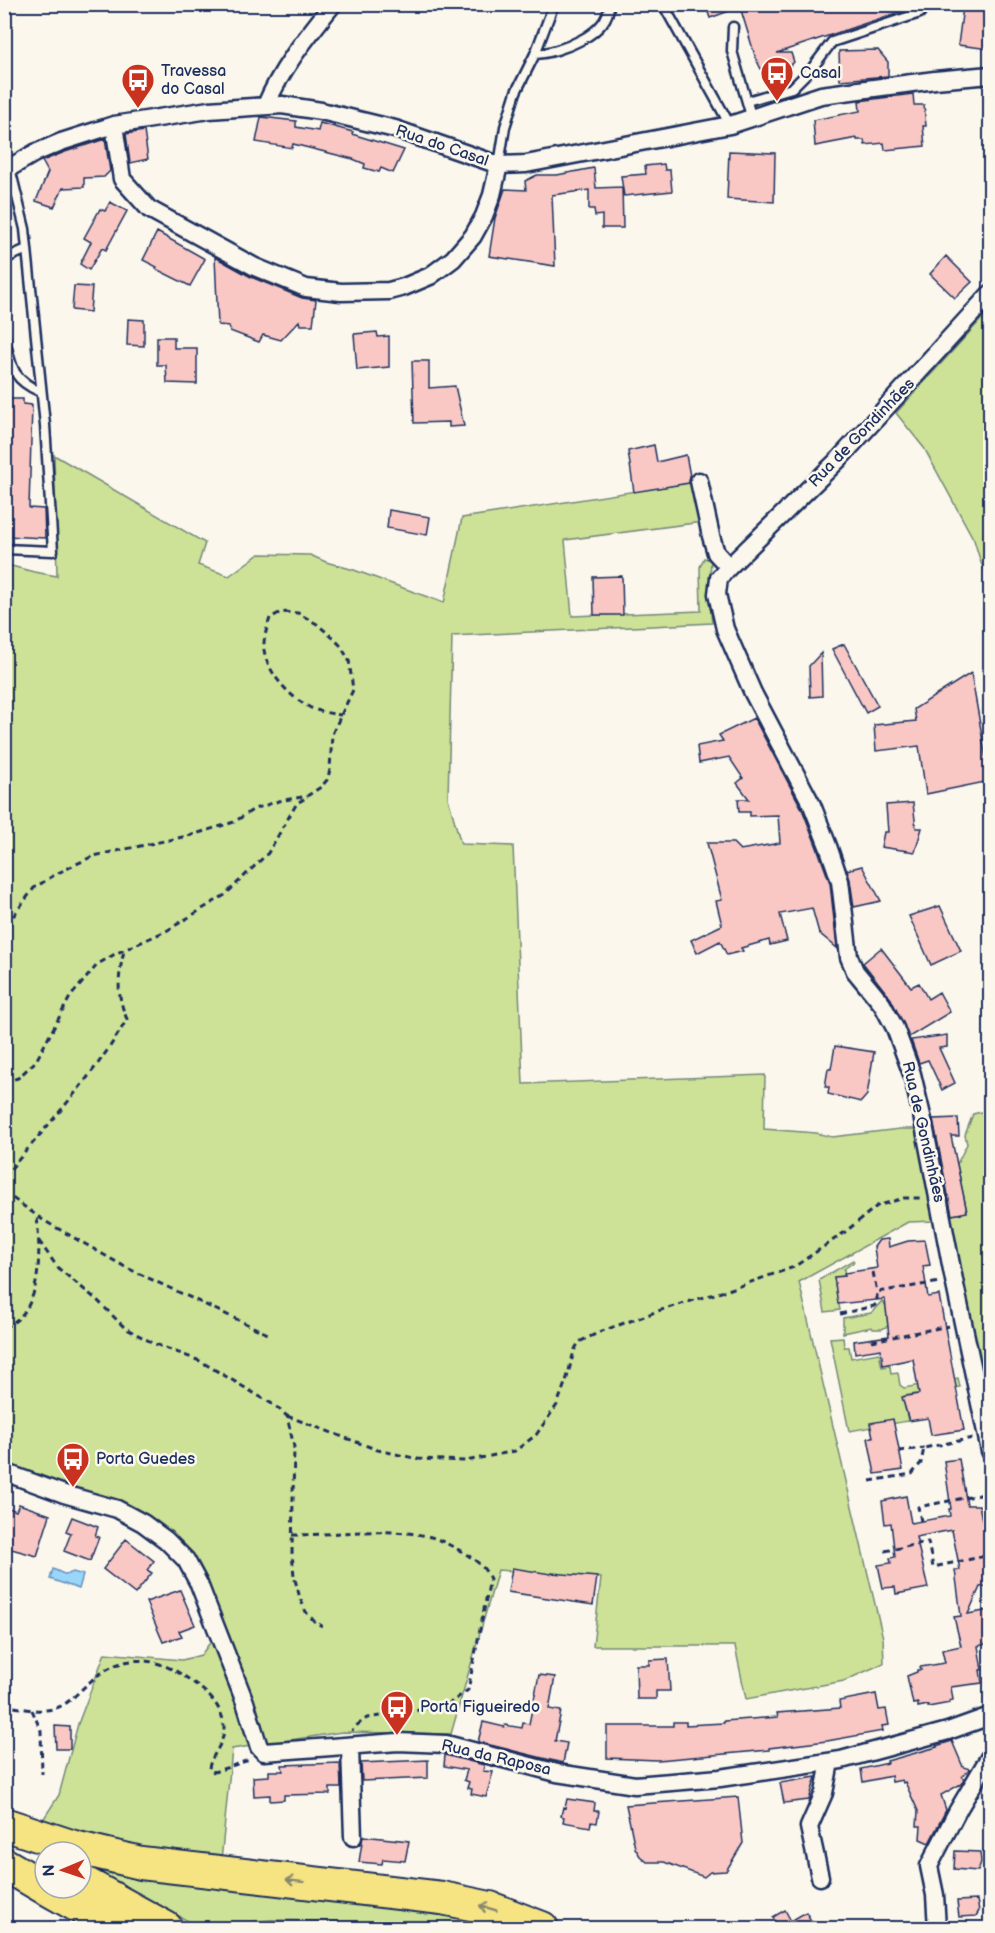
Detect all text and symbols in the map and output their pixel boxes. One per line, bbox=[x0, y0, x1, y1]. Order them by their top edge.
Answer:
bus stop icon: Casal bbox=[759, 55, 795, 102]
bus stop icon: Travessa do Casal bbox=[120, 62, 156, 109]
place label: Travessa do Casal bbox=[161, 62, 226, 99]
place label: Casal bbox=[800, 64, 841, 83]
street label: Rua do Casal bbox=[393, 121, 491, 171]
street label: Rua de Gondinhães bbox=[805, 375, 919, 491]
street label: Rua de Gondinhães bbox=[898, 1060, 948, 1204]
bus stop icon: Porta Guedes bbox=[55, 1441, 91, 1488]
place label: Porta Guedes bbox=[96, 1450, 195, 1469]
bus stop icon: Porta Figueiredo bbox=[379, 1689, 415, 1736]
place label: Porta Figueiredo bbox=[420, 1698, 540, 1717]
street label: Rua da Raposa bbox=[439, 1736, 553, 1780]
north arrow bbox=[33, 1840, 93, 1900]
text: N bbox=[40, 1864, 59, 1877]
one-way arrow bbox=[285, 1875, 305, 1886]
one-way arrow bbox=[478, 1902, 497, 1913]

